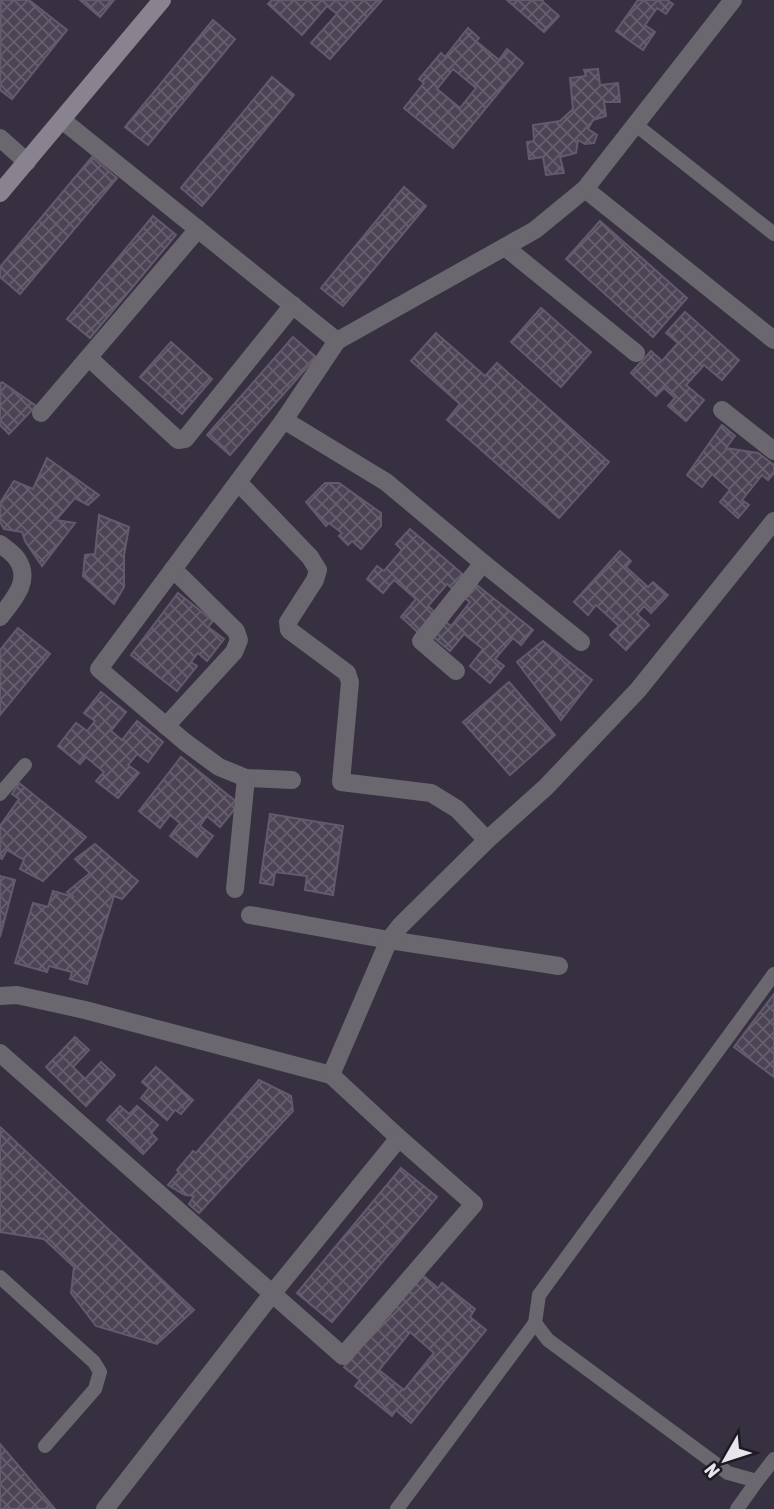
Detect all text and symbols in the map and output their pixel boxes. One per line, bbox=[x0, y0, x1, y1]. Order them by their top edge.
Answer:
north arrow bbox=[690, 1425, 760, 1495]
text: N bbox=[700, 1459, 724, 1482]

